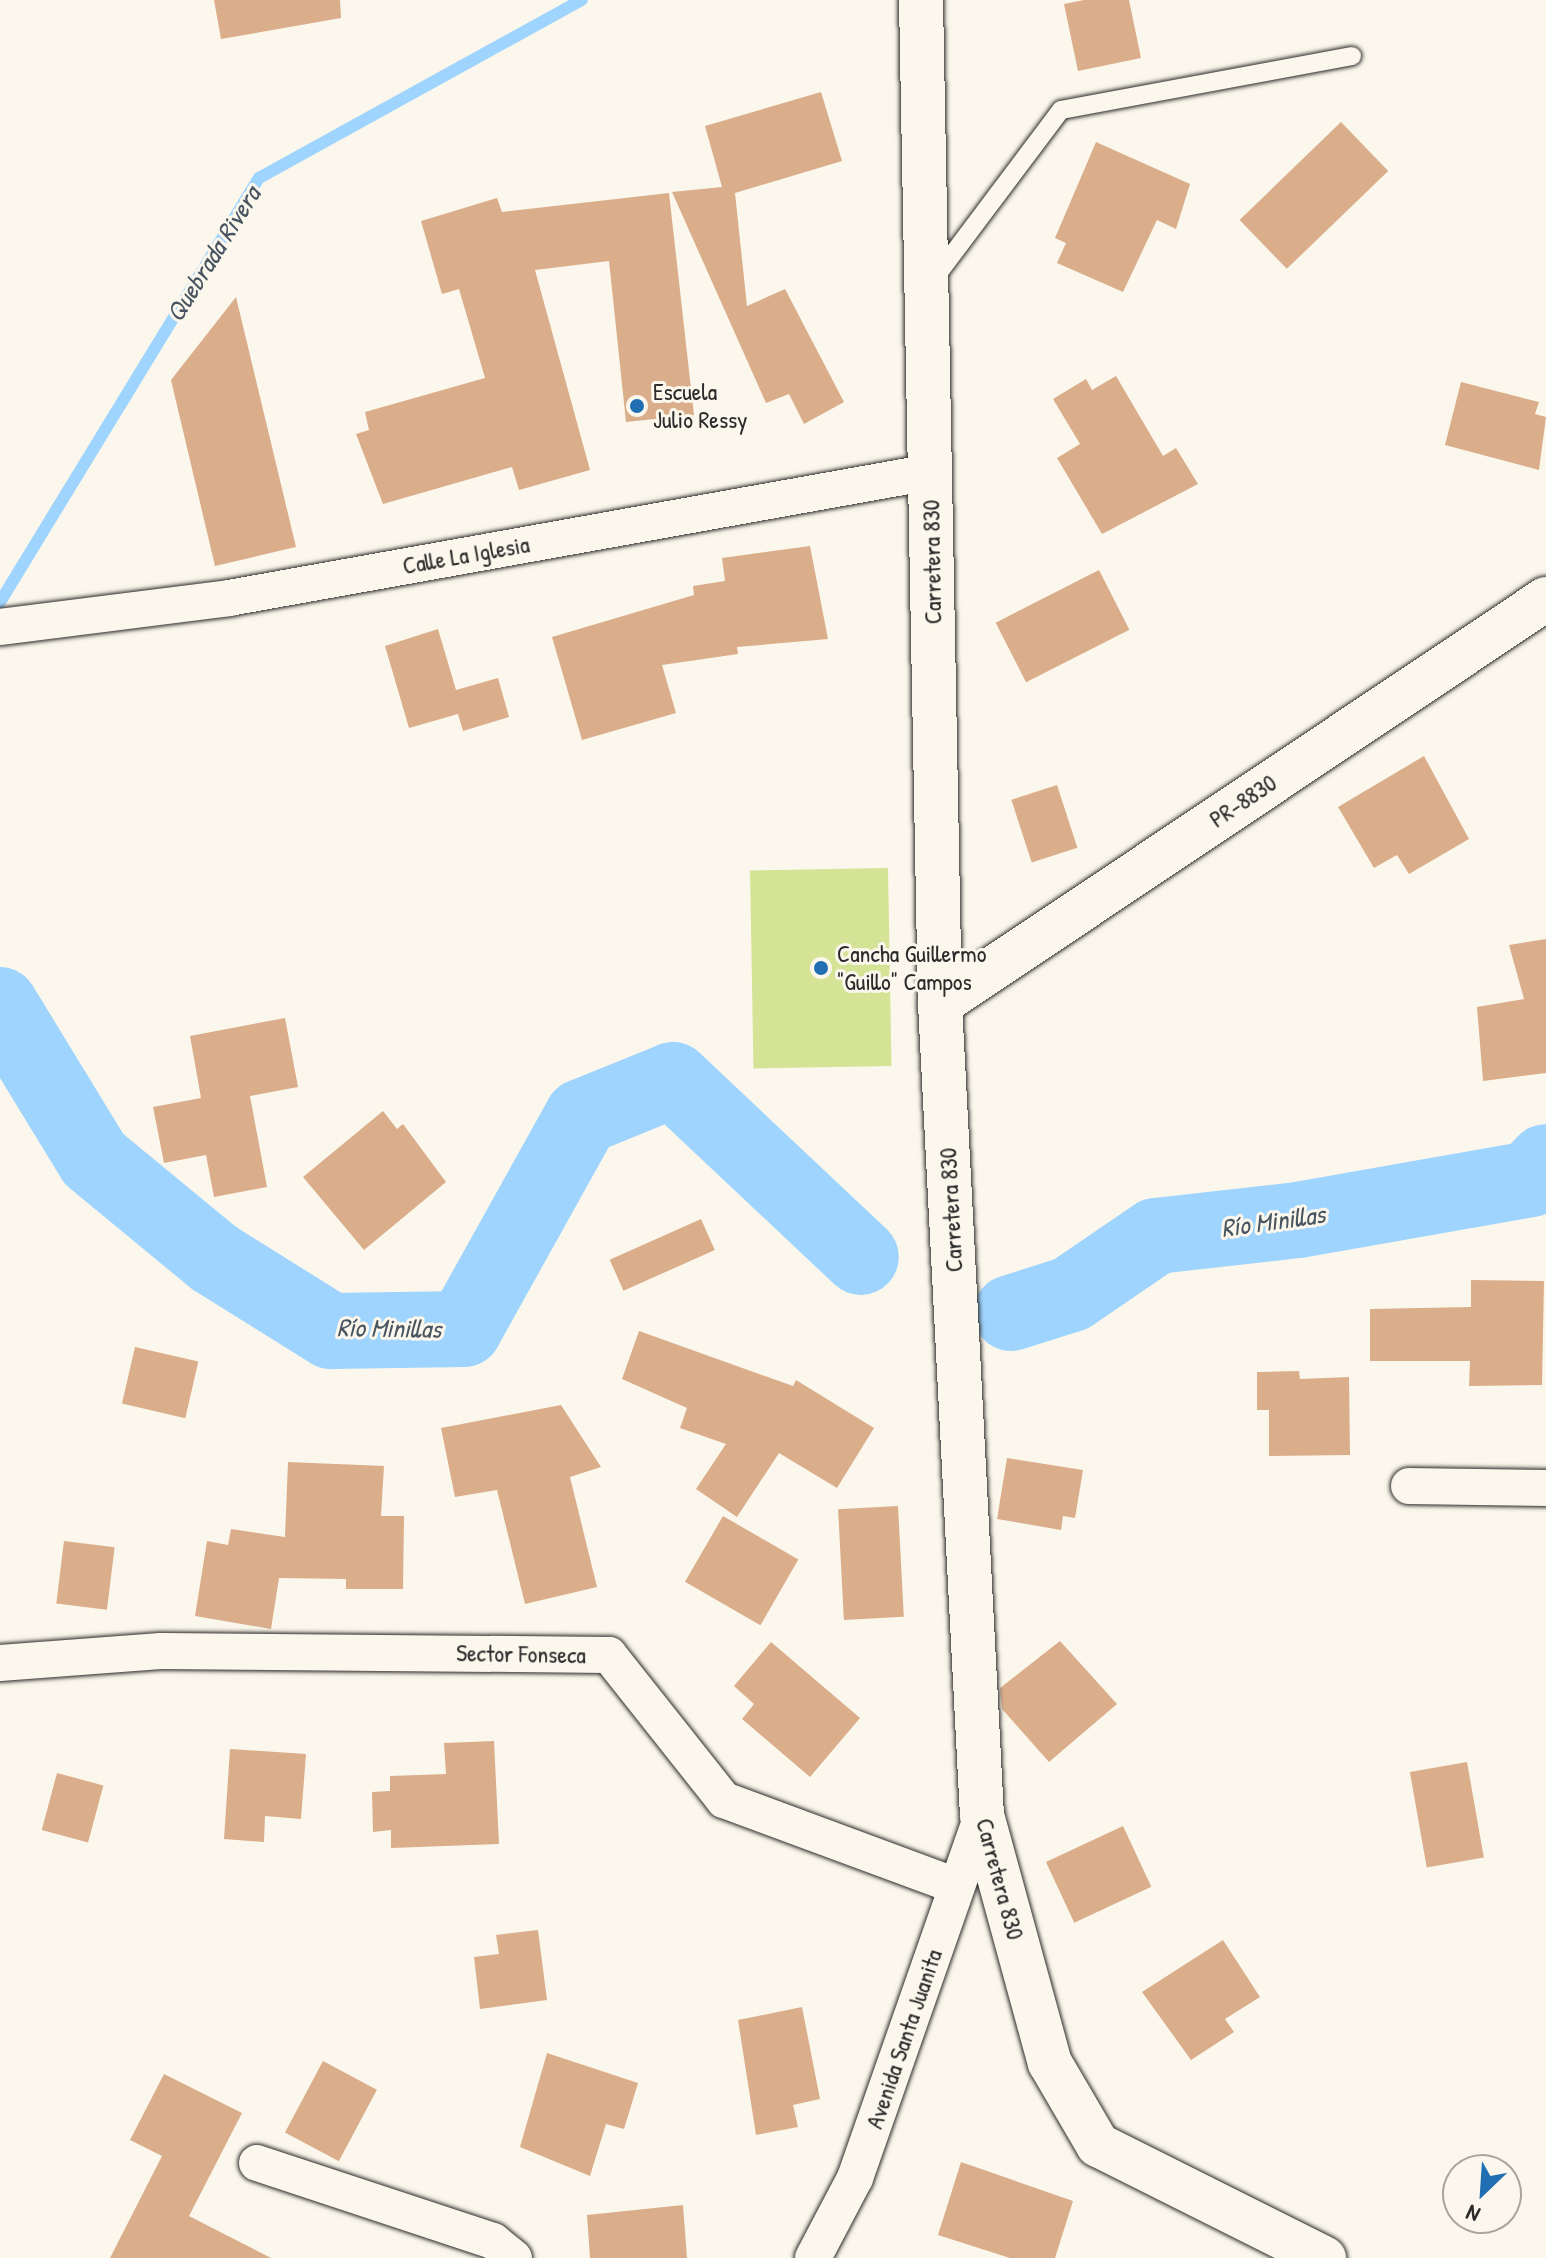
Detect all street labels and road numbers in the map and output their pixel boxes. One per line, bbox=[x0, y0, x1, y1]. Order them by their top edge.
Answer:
street label: Carretera 830 bbox=[917, 500, 947, 624]
street label: Calle La Iglesia bbox=[400, 530, 532, 580]
street label: PR-8830 bbox=[1204, 768, 1282, 834]
street label: Carretera 830 bbox=[933, 1147, 969, 1273]
street label: Sector Fonseca bbox=[456, 1638, 586, 1670]
street label: Carretera 830 bbox=[970, 1815, 1030, 1943]
street label: Avenida Santa Juanita bbox=[860, 1946, 948, 2132]

